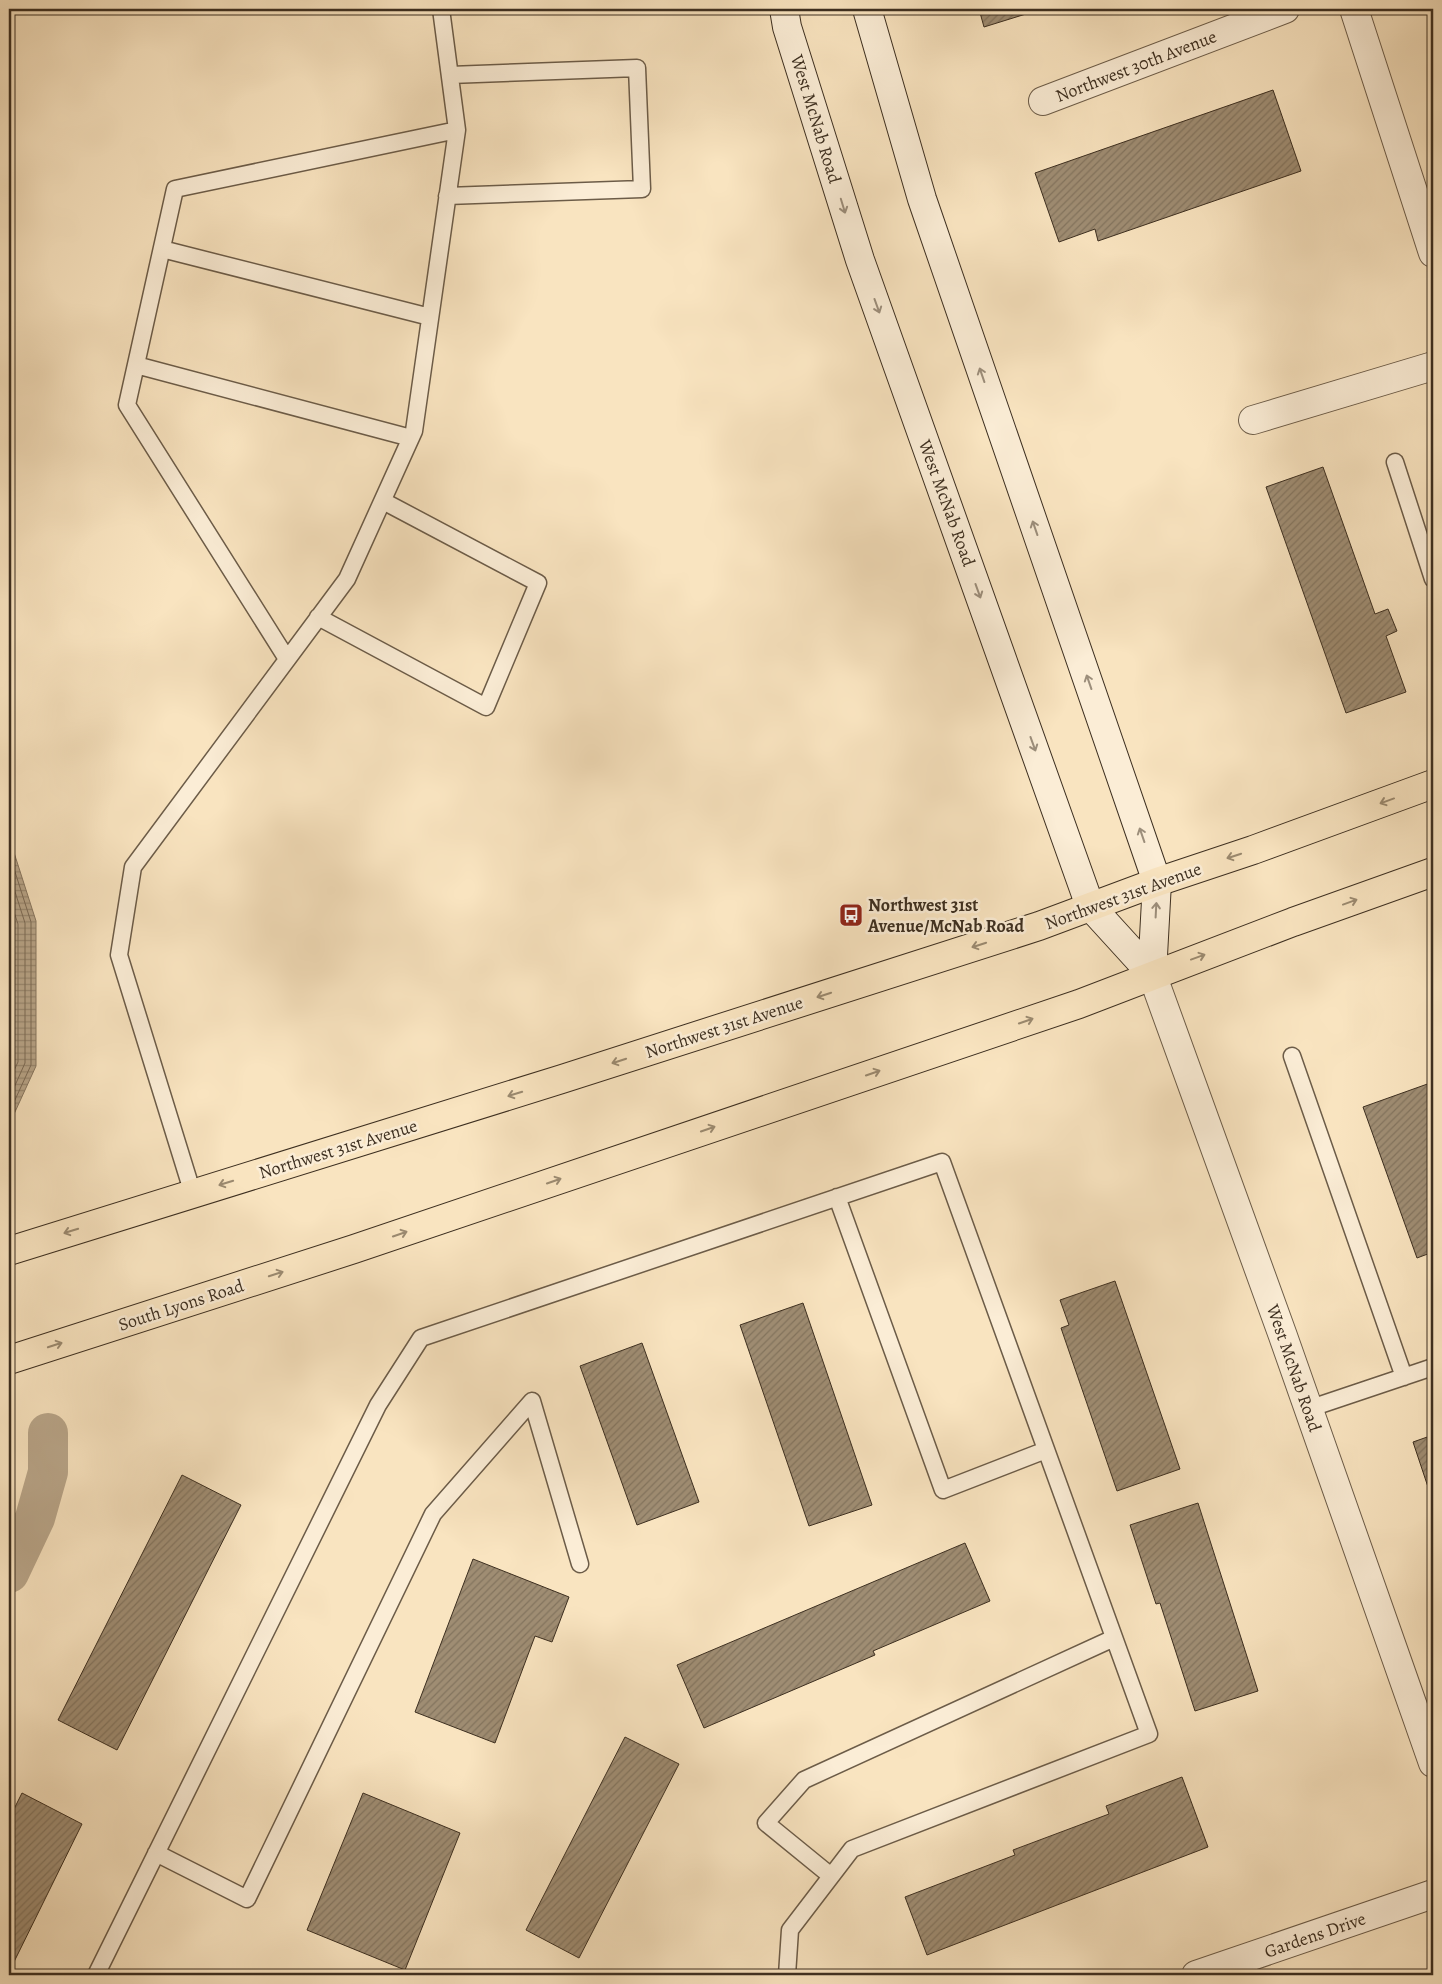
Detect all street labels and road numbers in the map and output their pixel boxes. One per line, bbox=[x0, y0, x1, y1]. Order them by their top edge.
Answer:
street label: Northwest 30th Avenue bbox=[1052, 24, 1220, 108]
street label: West McNab Road bbox=[785, 51, 847, 187]
street label: West McNab Road bbox=[913, 435, 981, 570]
street label: Northwest 31st Avenue bbox=[1041, 857, 1205, 935]
street label: Northwest 31st Avenue bbox=[642, 990, 806, 1064]
street label: Northwest 31st Avenue bbox=[256, 1113, 420, 1185]
street label: South Lyons Road bbox=[115, 1273, 247, 1337]
street label: West McNab Road bbox=[1261, 1300, 1327, 1435]
street label: Gardens Drive bbox=[1261, 1906, 1369, 1964]

